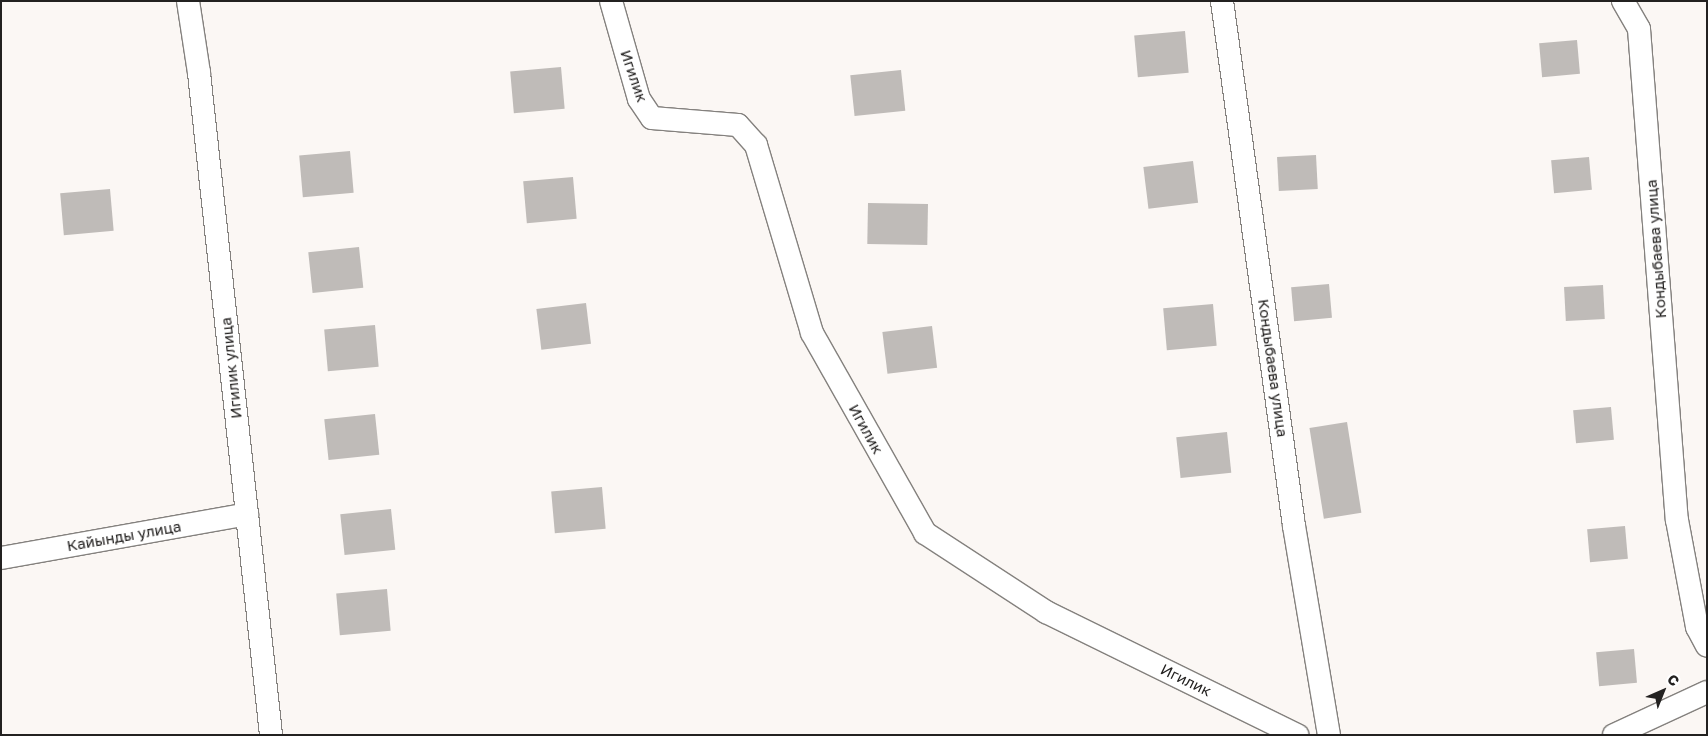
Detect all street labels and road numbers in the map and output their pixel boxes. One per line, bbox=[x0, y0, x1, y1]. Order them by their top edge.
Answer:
street label: Игилик bbox=[617, 48, 651, 104]
street label: Кондыбаева улица bbox=[1642, 179, 1670, 319]
street label: Кондыбаева улица bbox=[1254, 298, 1292, 438]
street label: Игилик улица bbox=[217, 316, 245, 420]
street label: Игилик bbox=[845, 401, 887, 457]
street label: Кайынды улица bbox=[65, 517, 183, 555]
street label: Игилик bbox=[1158, 660, 1214, 700]

